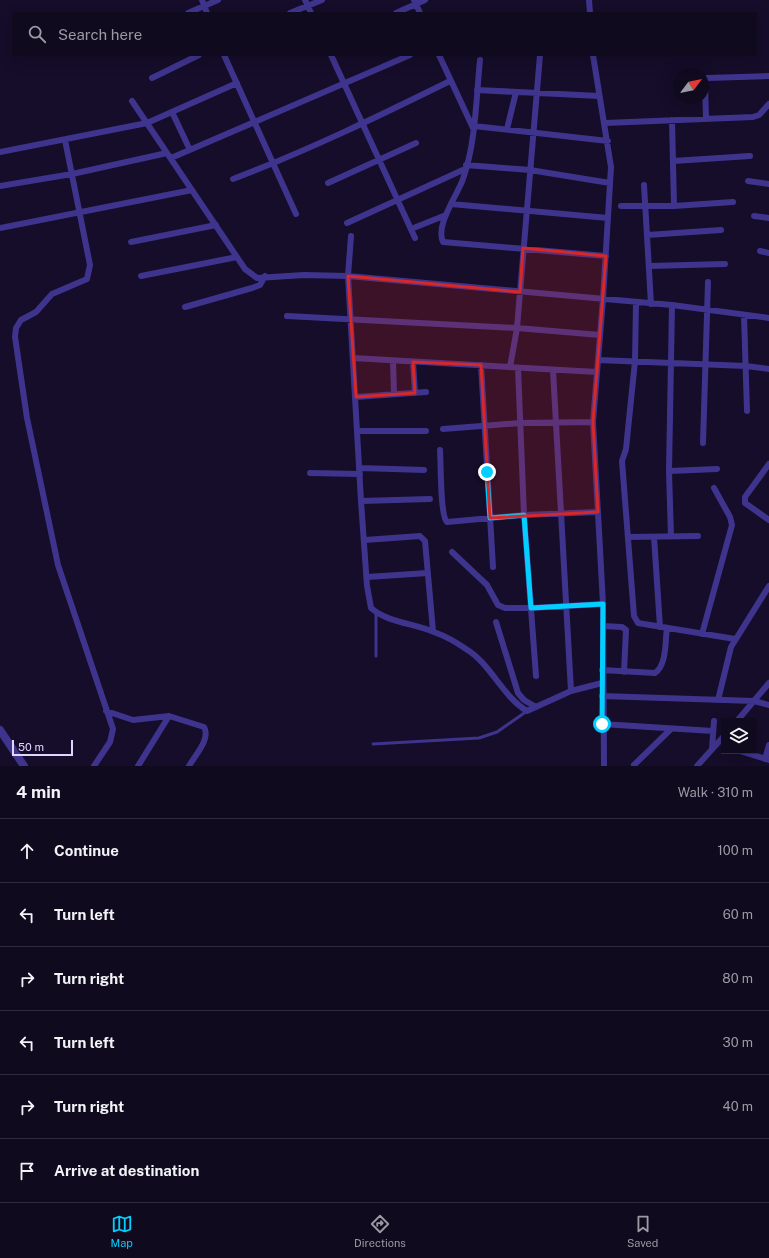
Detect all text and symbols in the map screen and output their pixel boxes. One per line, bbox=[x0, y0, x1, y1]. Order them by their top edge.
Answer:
search box bbox=[12, 12, 757, 56]
icon: search bbox=[26, 23, 48, 45]
text: Search here bbox=[58, 26, 142, 43]
north arrow bbox=[673, 68, 709, 104]
route end bbox=[478, 463, 496, 481]
route start bbox=[593, 715, 611, 733]
map controls bbox=[721, 718, 757, 754]
button: layers bbox=[721, 718, 757, 754]
scale bar bbox=[12, 738, 73, 757]
text: 50 m bbox=[18, 741, 44, 753]
text: 4 min bbox=[16, 782, 61, 802]
text: Walk · 310 m bbox=[678, 785, 753, 800]
icon: ahead bbox=[16, 840, 38, 862]
text: Continue bbox=[54, 842, 119, 859]
text: 100 m bbox=[717, 843, 753, 858]
icon: left bbox=[16, 904, 38, 926]
text: Turn left bbox=[54, 906, 115, 923]
text: 60 m bbox=[723, 907, 753, 922]
icon: right bbox=[16, 968, 38, 990]
text: Turn right bbox=[54, 970, 124, 987]
text: 80 m bbox=[722, 971, 753, 986]
icon: left bbox=[16, 1032, 38, 1054]
text: Turn left bbox=[54, 1034, 115, 1051]
text: 30 m bbox=[723, 1035, 753, 1050]
icon: right bbox=[16, 1096, 38, 1118]
text: Turn right bbox=[54, 1098, 124, 1115]
text: 40 m bbox=[722, 1099, 753, 1114]
icon: arrive bbox=[16, 1160, 38, 1182]
text: Arrive at destination bbox=[54, 1162, 199, 1179]
tab: Map bbox=[111, 1213, 133, 1249]
tab: Directions bbox=[354, 1213, 406, 1249]
tab: Saved bbox=[627, 1213, 658, 1249]

